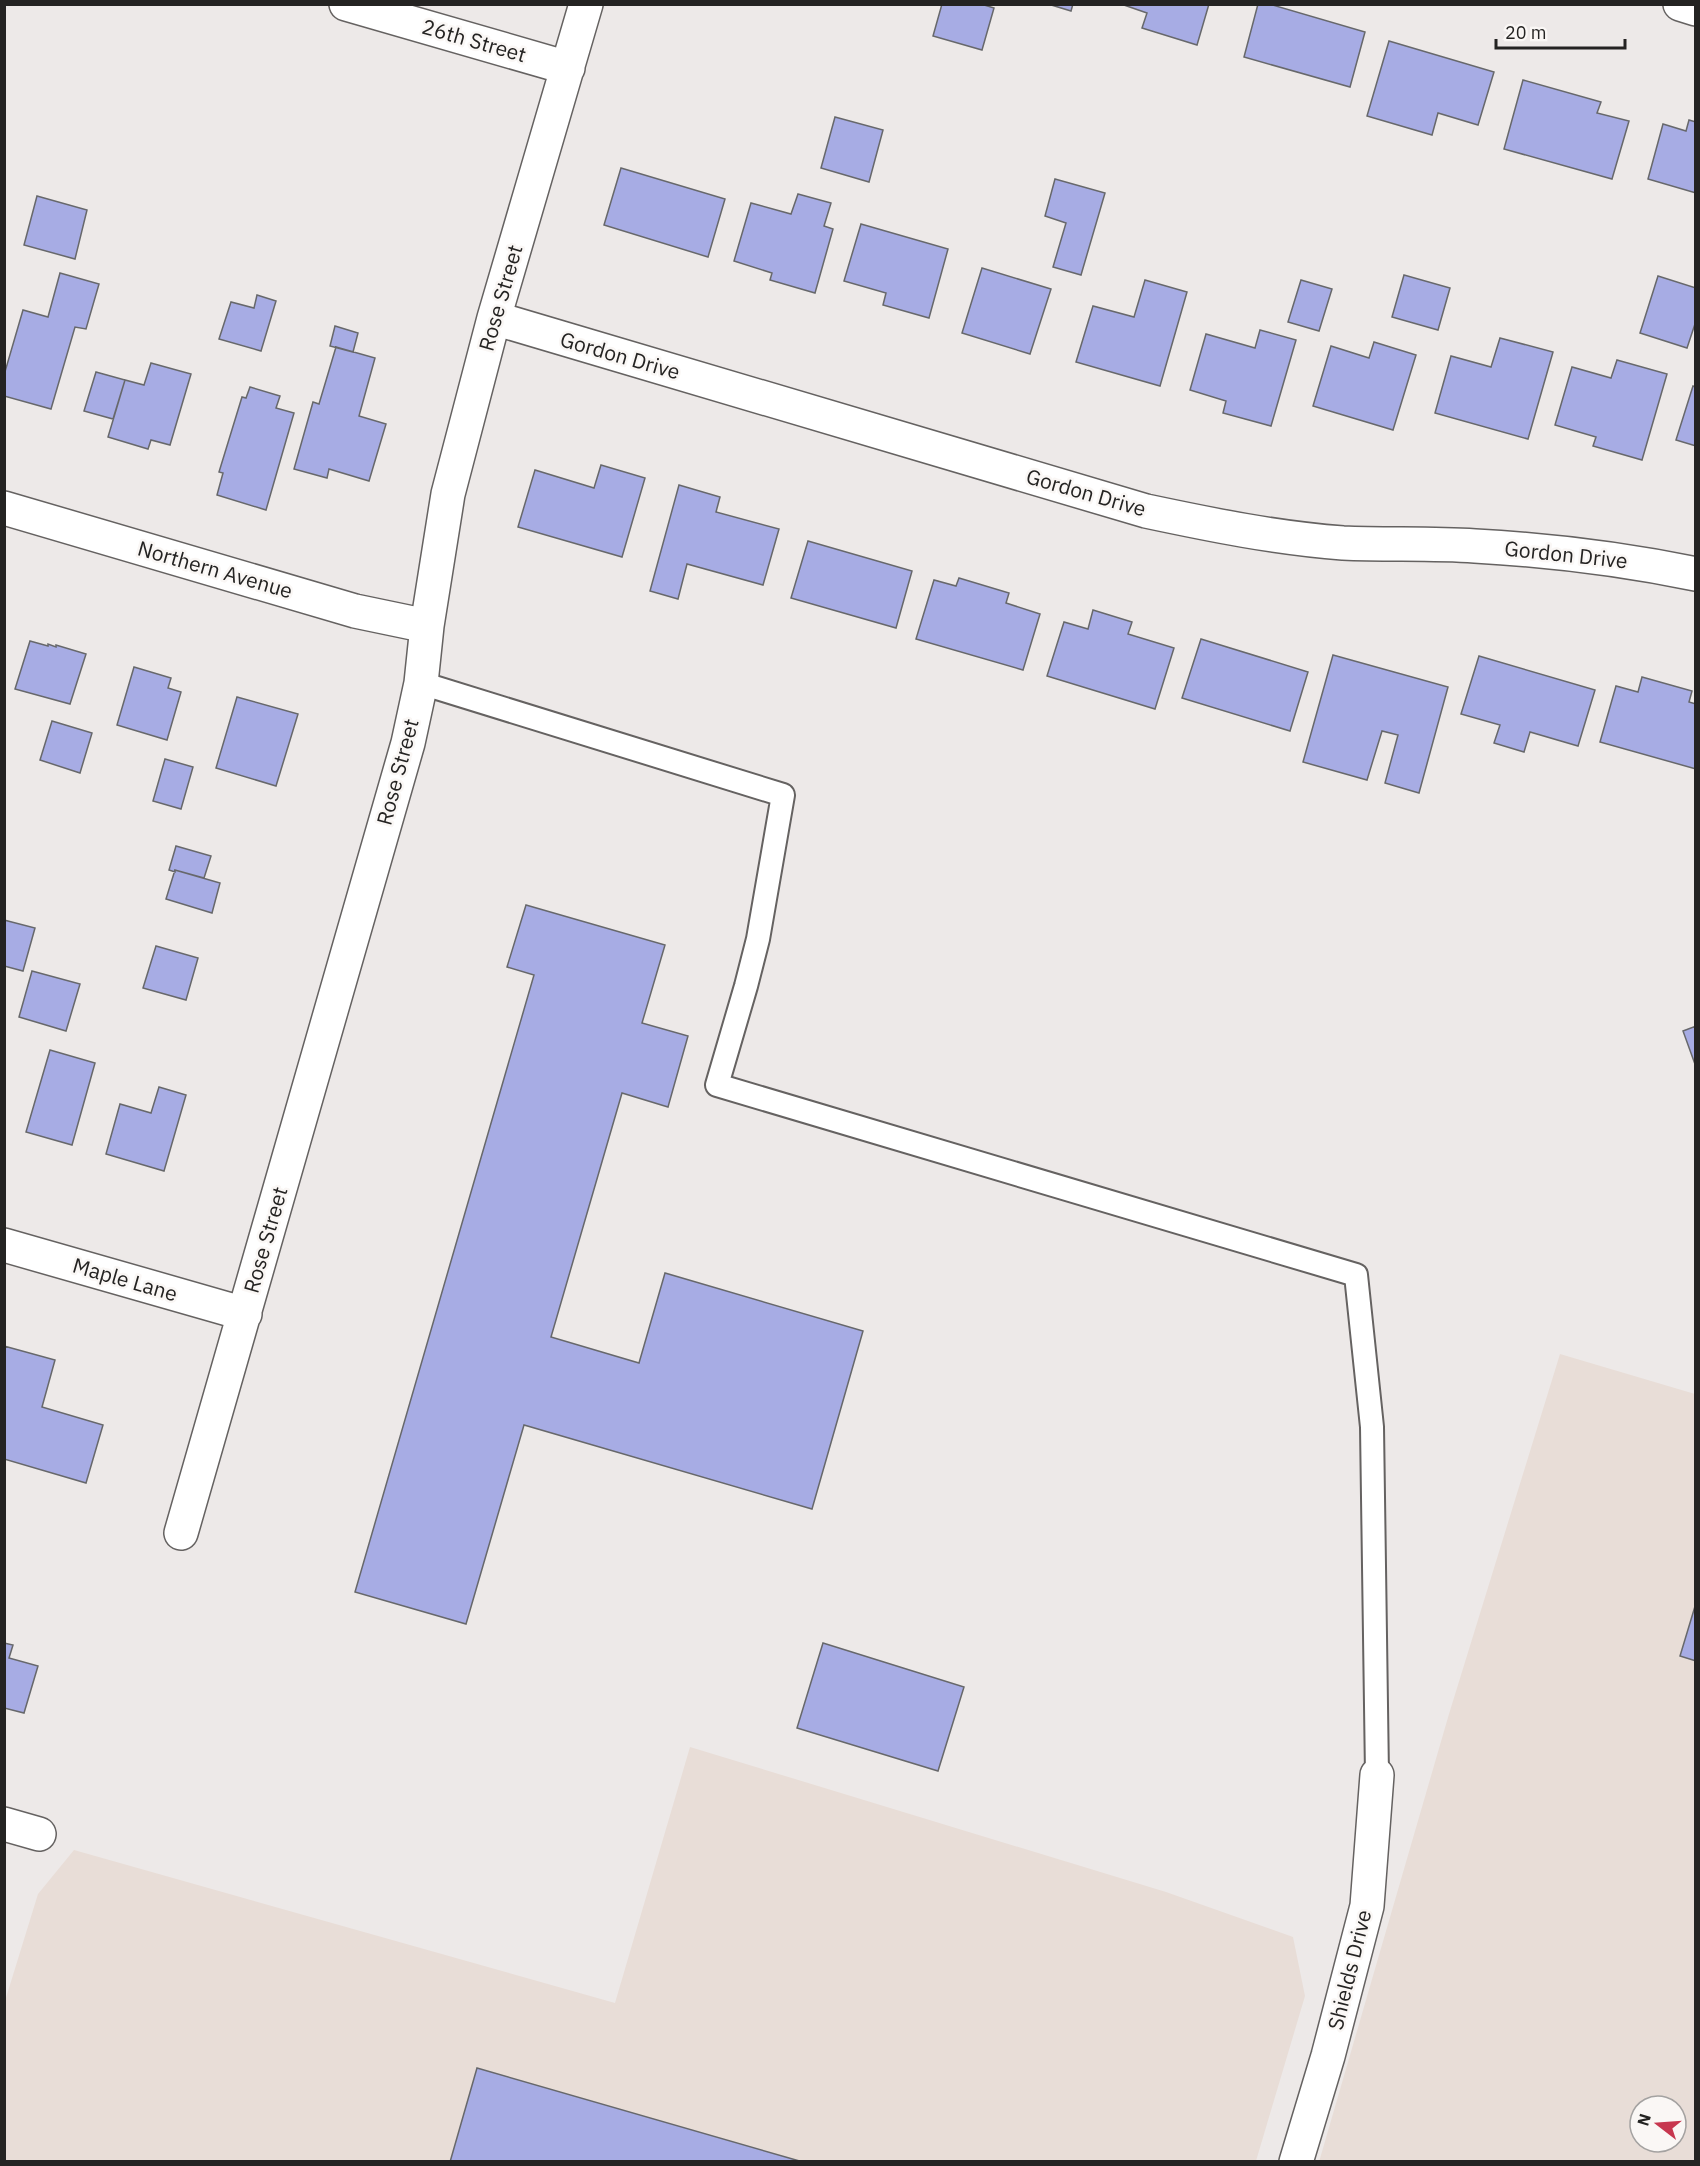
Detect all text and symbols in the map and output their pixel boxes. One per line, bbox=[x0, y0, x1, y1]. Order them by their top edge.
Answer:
street label: 26th Street bbox=[419, 12, 530, 68]
scale bar bbox=[1496, 12, 1625, 50]
text: 20 m bbox=[1505, 21, 1547, 44]
street label: Rose Street bbox=[472, 241, 529, 354]
street label: Gordon Drive bbox=[557, 325, 683, 386]
street label: Gordon Drive bbox=[1023, 462, 1149, 523]
street label: Northern Avenue bbox=[135, 534, 296, 605]
street label: Gordon Drive bbox=[1503, 534, 1629, 574]
street label: Rose Street bbox=[369, 715, 425, 828]
street label: Rose Street bbox=[237, 1183, 294, 1296]
street label: Maple Lane bbox=[70, 1251, 181, 1307]
street label: Shields Drive bbox=[1321, 1907, 1377, 2033]
north arrow bbox=[1628, 2094, 1688, 2154]
text: N bbox=[1632, 2111, 1655, 2128]

